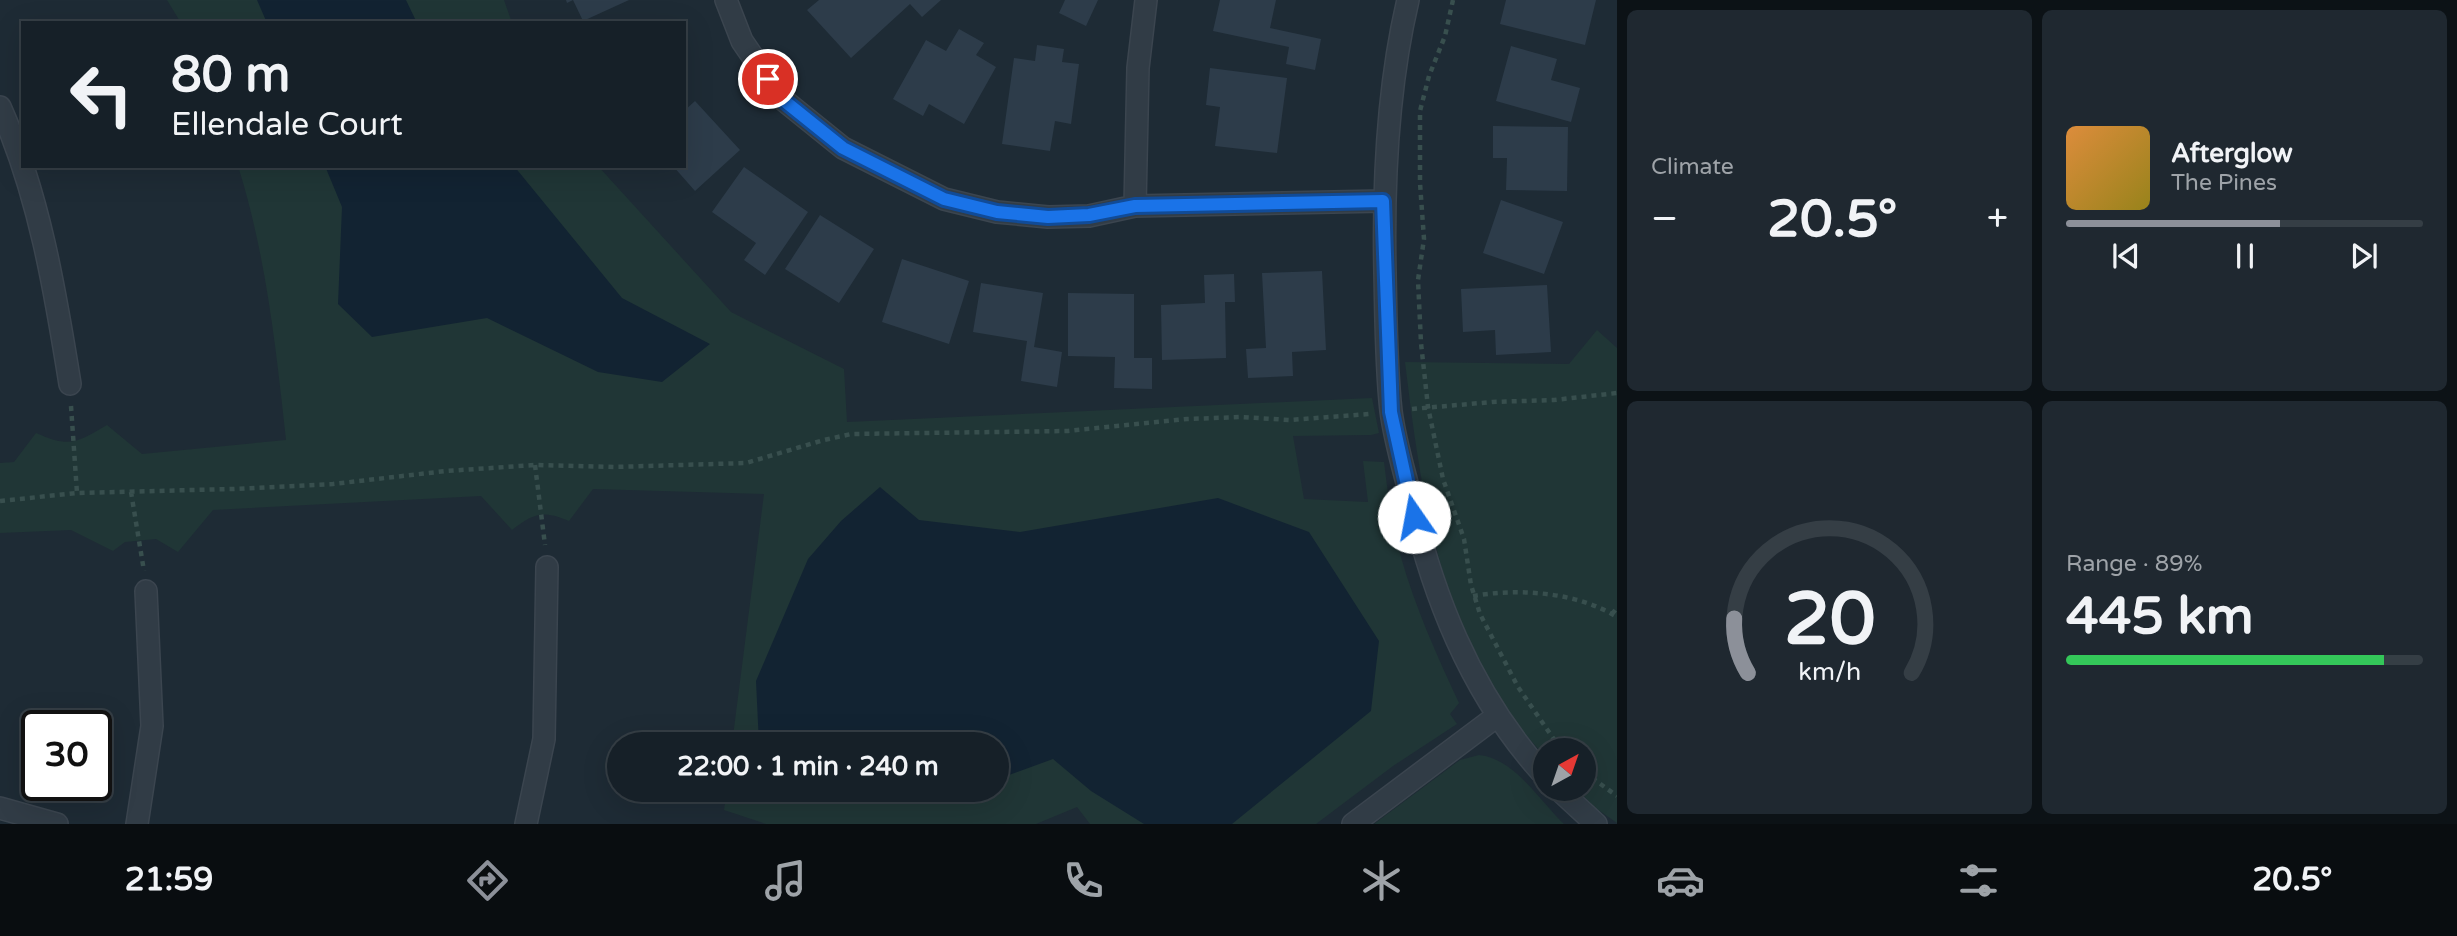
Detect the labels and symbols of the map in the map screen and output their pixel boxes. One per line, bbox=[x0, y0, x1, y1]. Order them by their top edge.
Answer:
pin bbox=[738, 49, 798, 109]
position arrow bbox=[1377, 480, 1451, 554]
speed limit sign: 30 bbox=[21, 710, 112, 801]
north arrow bbox=[1533, 738, 1596, 802]

